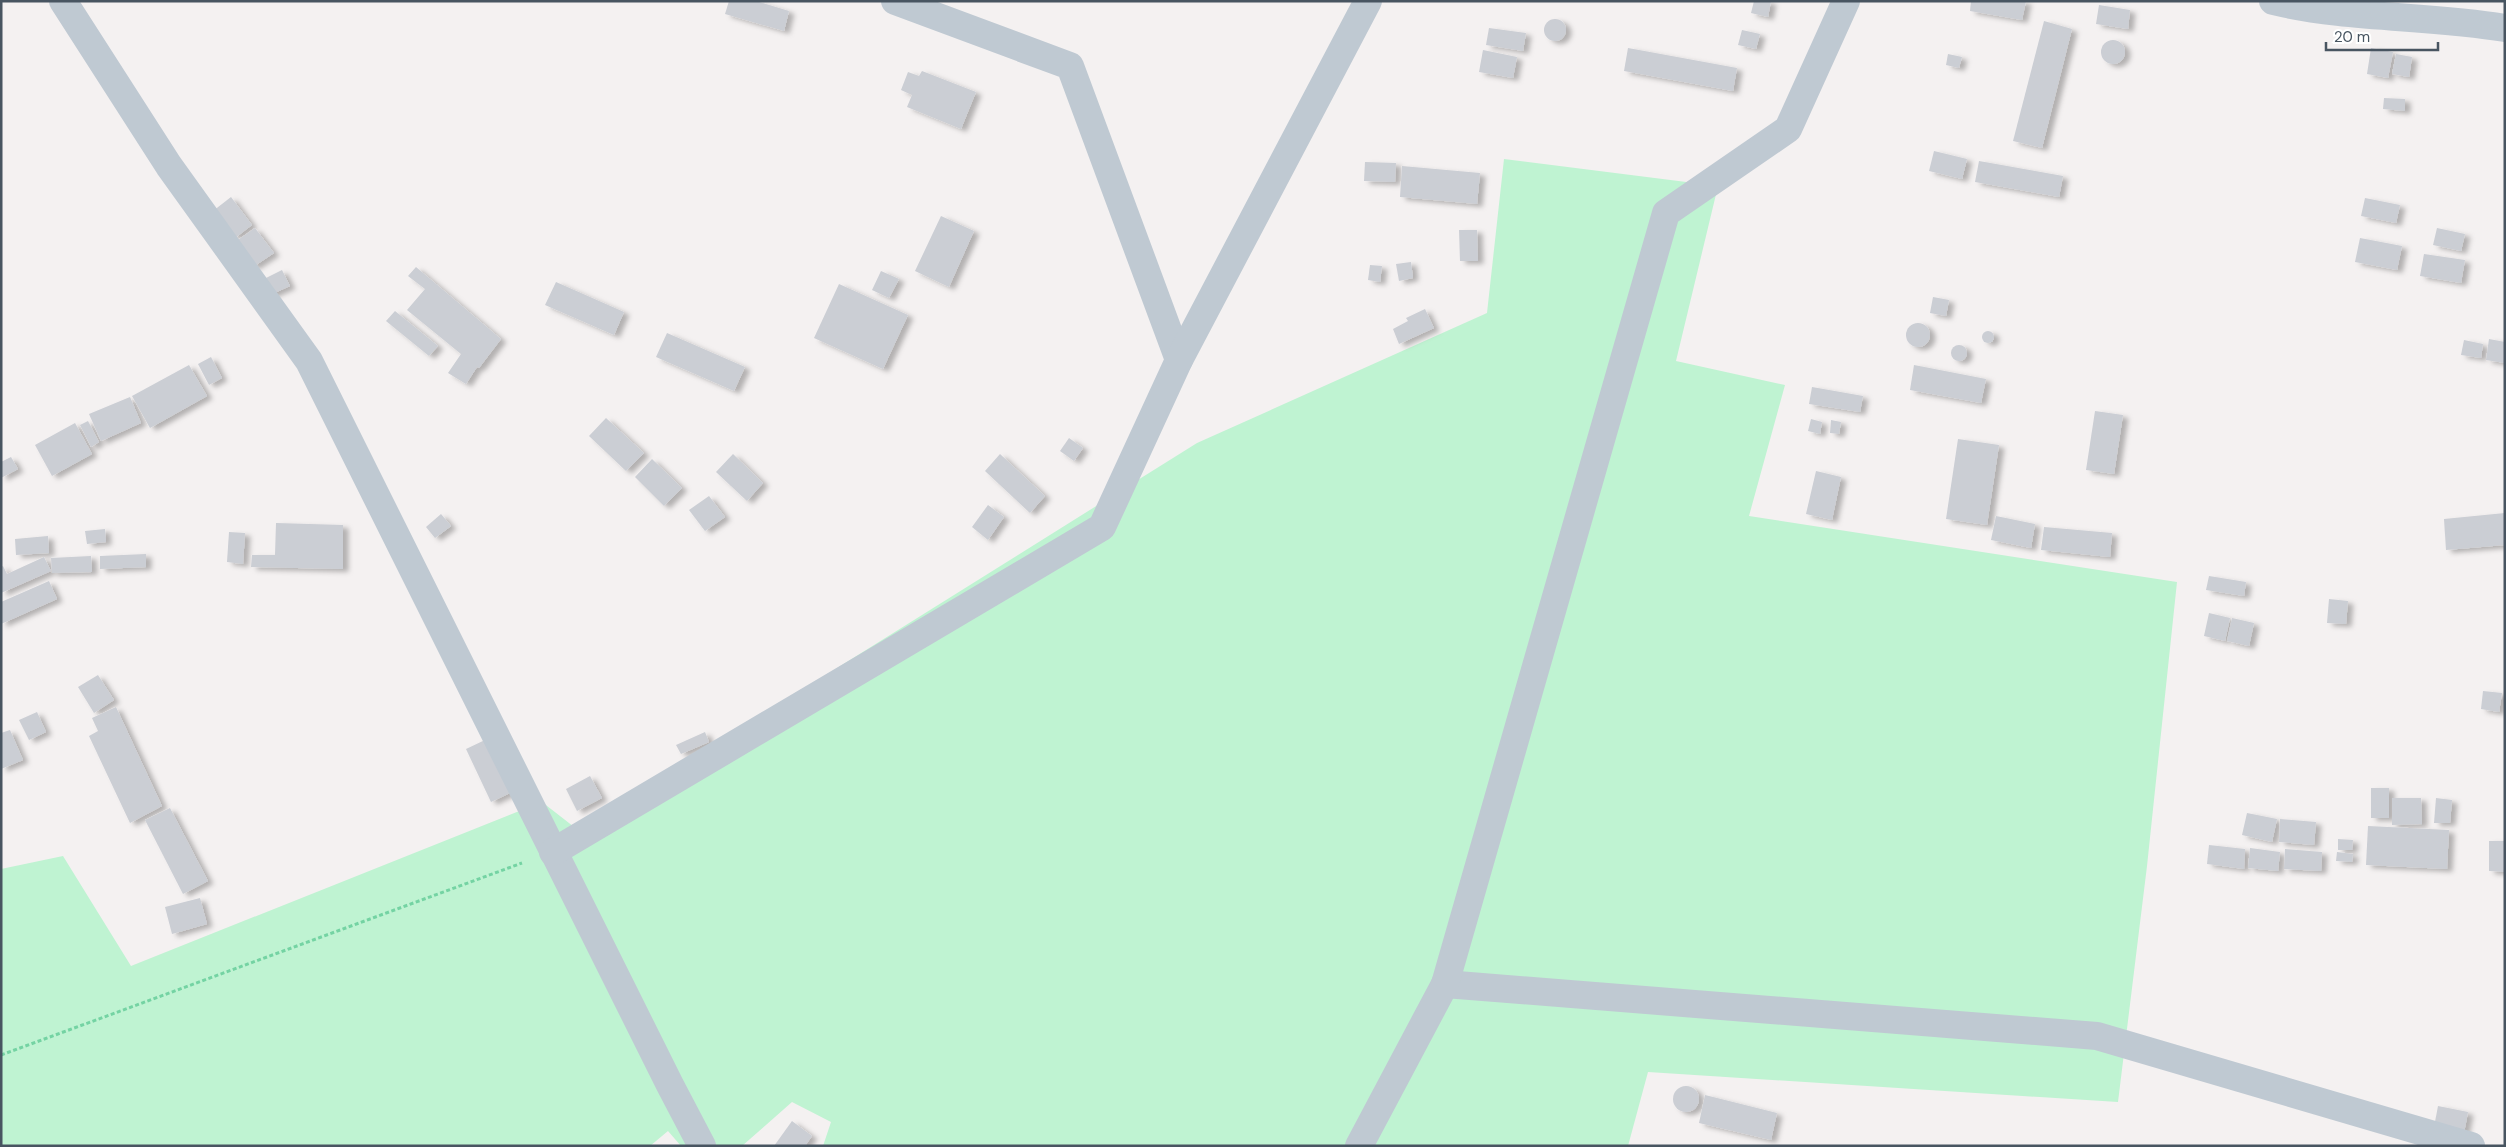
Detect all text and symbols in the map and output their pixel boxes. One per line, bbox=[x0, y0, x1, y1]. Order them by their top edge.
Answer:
scale bar bbox=[2326, 20, 2438, 52]
text: 20 m bbox=[2334, 27, 2370, 47]

